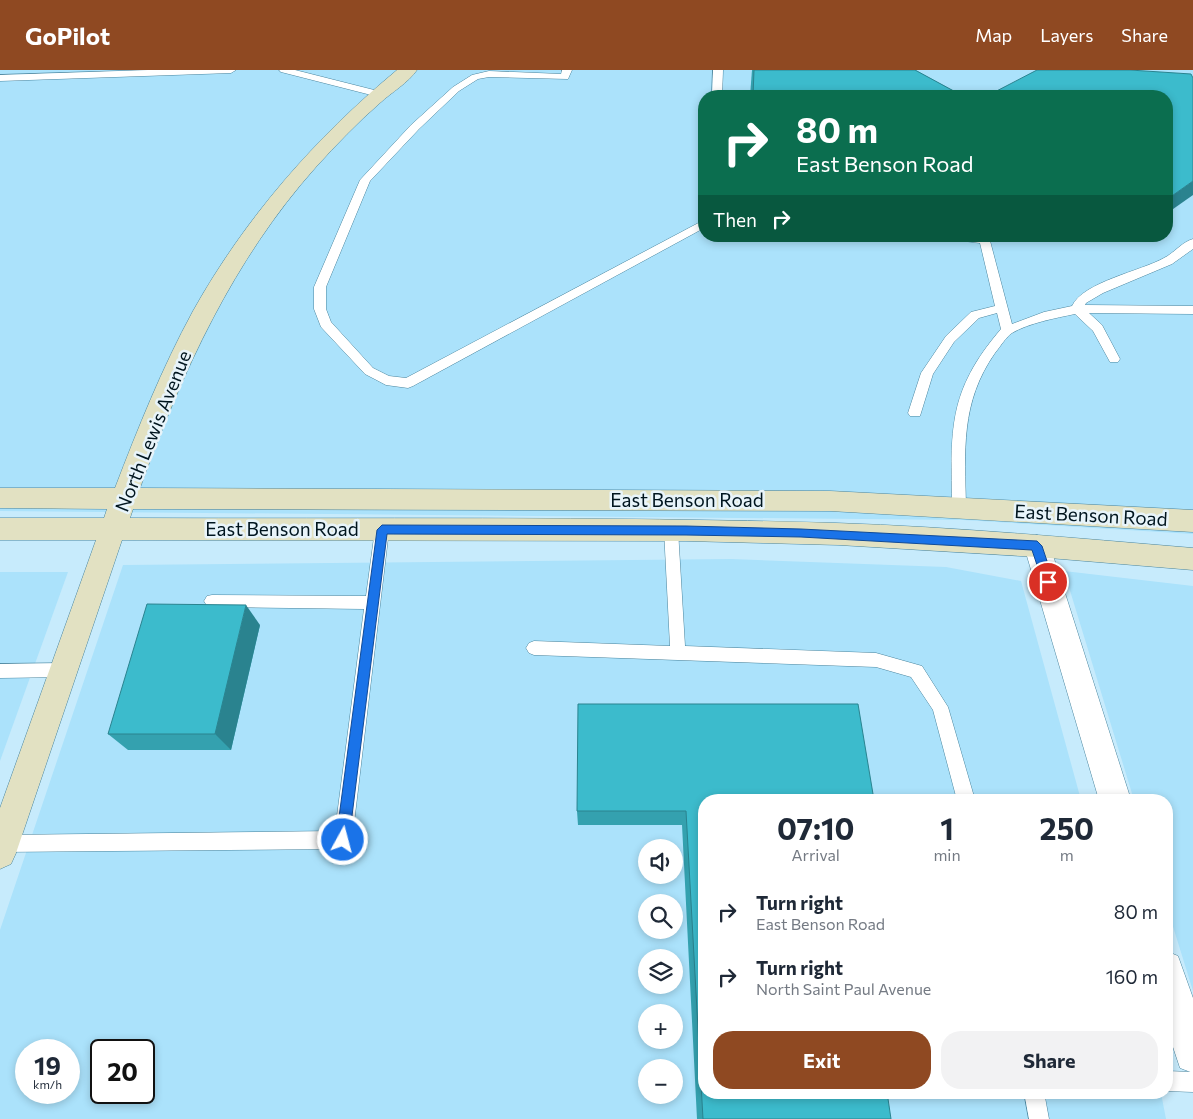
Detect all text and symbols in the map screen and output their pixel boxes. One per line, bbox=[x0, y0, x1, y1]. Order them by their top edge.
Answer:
text: GoPilot bbox=[25, 21, 110, 50]
text: Map bbox=[975, 24, 1012, 46]
text: Layers bbox=[1040, 24, 1093, 46]
text: Share bbox=[1121, 24, 1168, 46]
text: 80 m bbox=[796, 107, 878, 150]
icon: right bbox=[713, 110, 778, 175]
text: East Benson Road bbox=[796, 150, 974, 177]
icon: right bbox=[767, 205, 795, 233]
text: Then bbox=[713, 208, 757, 231]
street label: North Lewis Avenue bbox=[110, 347, 195, 515]
street label: East Benson Road bbox=[610, 488, 764, 511]
street label: East Benson Road bbox=[1014, 499, 1168, 530]
street label: East Benson Road bbox=[205, 517, 359, 540]
pin bbox=[1027, 561, 1069, 603]
icon: arrive bbox=[1034, 568, 1062, 596]
text: 07:10 bbox=[777, 809, 855, 846]
text: 1 bbox=[940, 809, 954, 846]
text: 250 bbox=[1040, 809, 1094, 846]
position arrow bbox=[316, 813, 368, 865]
map controls bbox=[638, 839, 683, 1104]
button: sound bbox=[638, 839, 683, 884]
text: Arrival bbox=[791, 845, 840, 864]
text: min bbox=[933, 845, 961, 864]
text: m bbox=[1060, 845, 1074, 864]
text: Turn right bbox=[756, 891, 843, 914]
button: search bbox=[638, 894, 683, 939]
icon: right bbox=[713, 898, 741, 926]
text: 80 m bbox=[1114, 900, 1158, 923]
text: East Benson Road bbox=[756, 914, 885, 933]
button: layers bbox=[638, 949, 683, 994]
text: Turn right bbox=[756, 956, 843, 979]
icon: right bbox=[713, 963, 741, 991]
text: 160 m bbox=[1106, 965, 1158, 988]
text: North Saint Paul Avenue bbox=[756, 979, 931, 998]
button: + bbox=[638, 1004, 683, 1049]
button: Exit bbox=[713, 1031, 931, 1089]
button: Share bbox=[941, 1031, 1158, 1089]
speed limit sign: 20 bbox=[90, 1039, 155, 1104]
text: 19 bbox=[34, 1050, 61, 1080]
button: − bbox=[638, 1059, 683, 1104]
text: km/h bbox=[33, 1077, 62, 1091]

